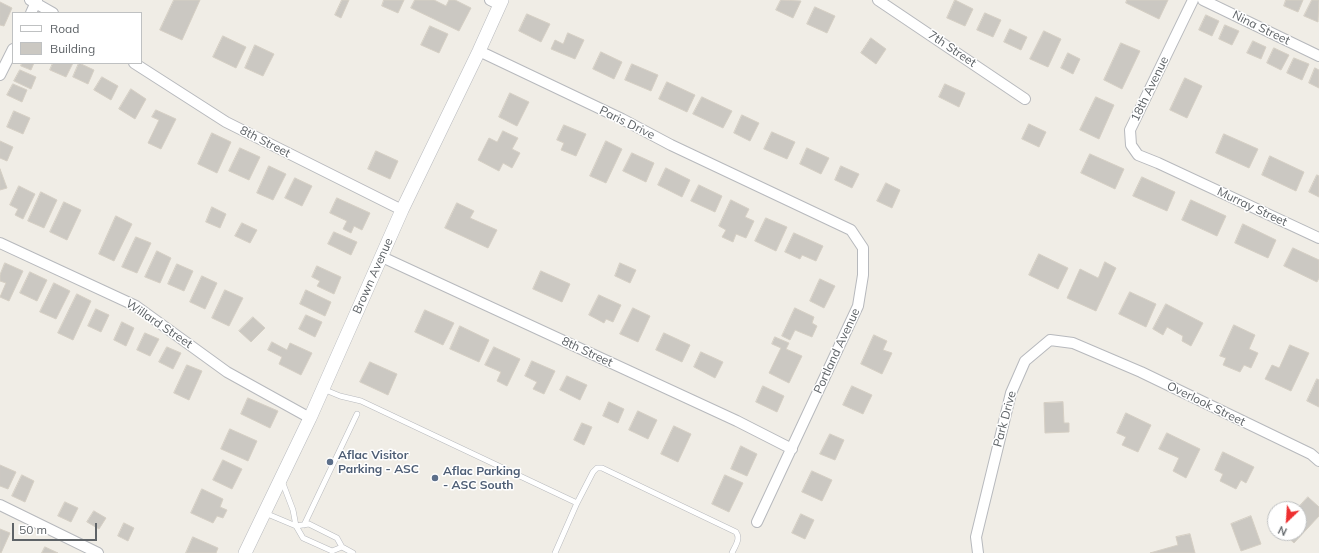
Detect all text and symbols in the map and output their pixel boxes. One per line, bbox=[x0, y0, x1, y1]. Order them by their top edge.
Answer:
street label: Nina Street bbox=[1230, 8, 1292, 48]
legend bbox=[12, 12, 142, 64]
text: Road bbox=[50, 21, 79, 36]
street label: 7th Street bbox=[925, 28, 979, 70]
text: Building bbox=[50, 41, 95, 56]
street label: 18th Avenue bbox=[1128, 54, 1172, 124]
street label: Paris Drive bbox=[597, 103, 657, 143]
street label: 8th Street bbox=[237, 123, 293, 161]
street label: Murray Street bbox=[1215, 184, 1289, 230]
street label: Brown Avenue bbox=[350, 236, 396, 316]
street label: Willard Street bbox=[123, 297, 195, 351]
street label: Portland Avenue bbox=[811, 306, 863, 396]
street label: 8th Street bbox=[559, 334, 615, 370]
street label: Overlook Street bbox=[1164, 379, 1248, 429]
street label: Park Drive bbox=[991, 389, 1019, 449]
place label: Aflac Visitor Parking - ASC bbox=[338, 448, 419, 476]
marker: Aflac Visitor Parking - ASC bbox=[325, 457, 335, 467]
place label: Aflac Parking - ASC South bbox=[443, 464, 521, 492]
marker: Aflac Parking - ASC South bbox=[430, 473, 440, 483]
north arrow bbox=[1267, 501, 1307, 541]
scale bar bbox=[14, 515, 99, 541]
text: 50 m bbox=[19, 522, 47, 537]
text: N bbox=[1276, 523, 1289, 539]

